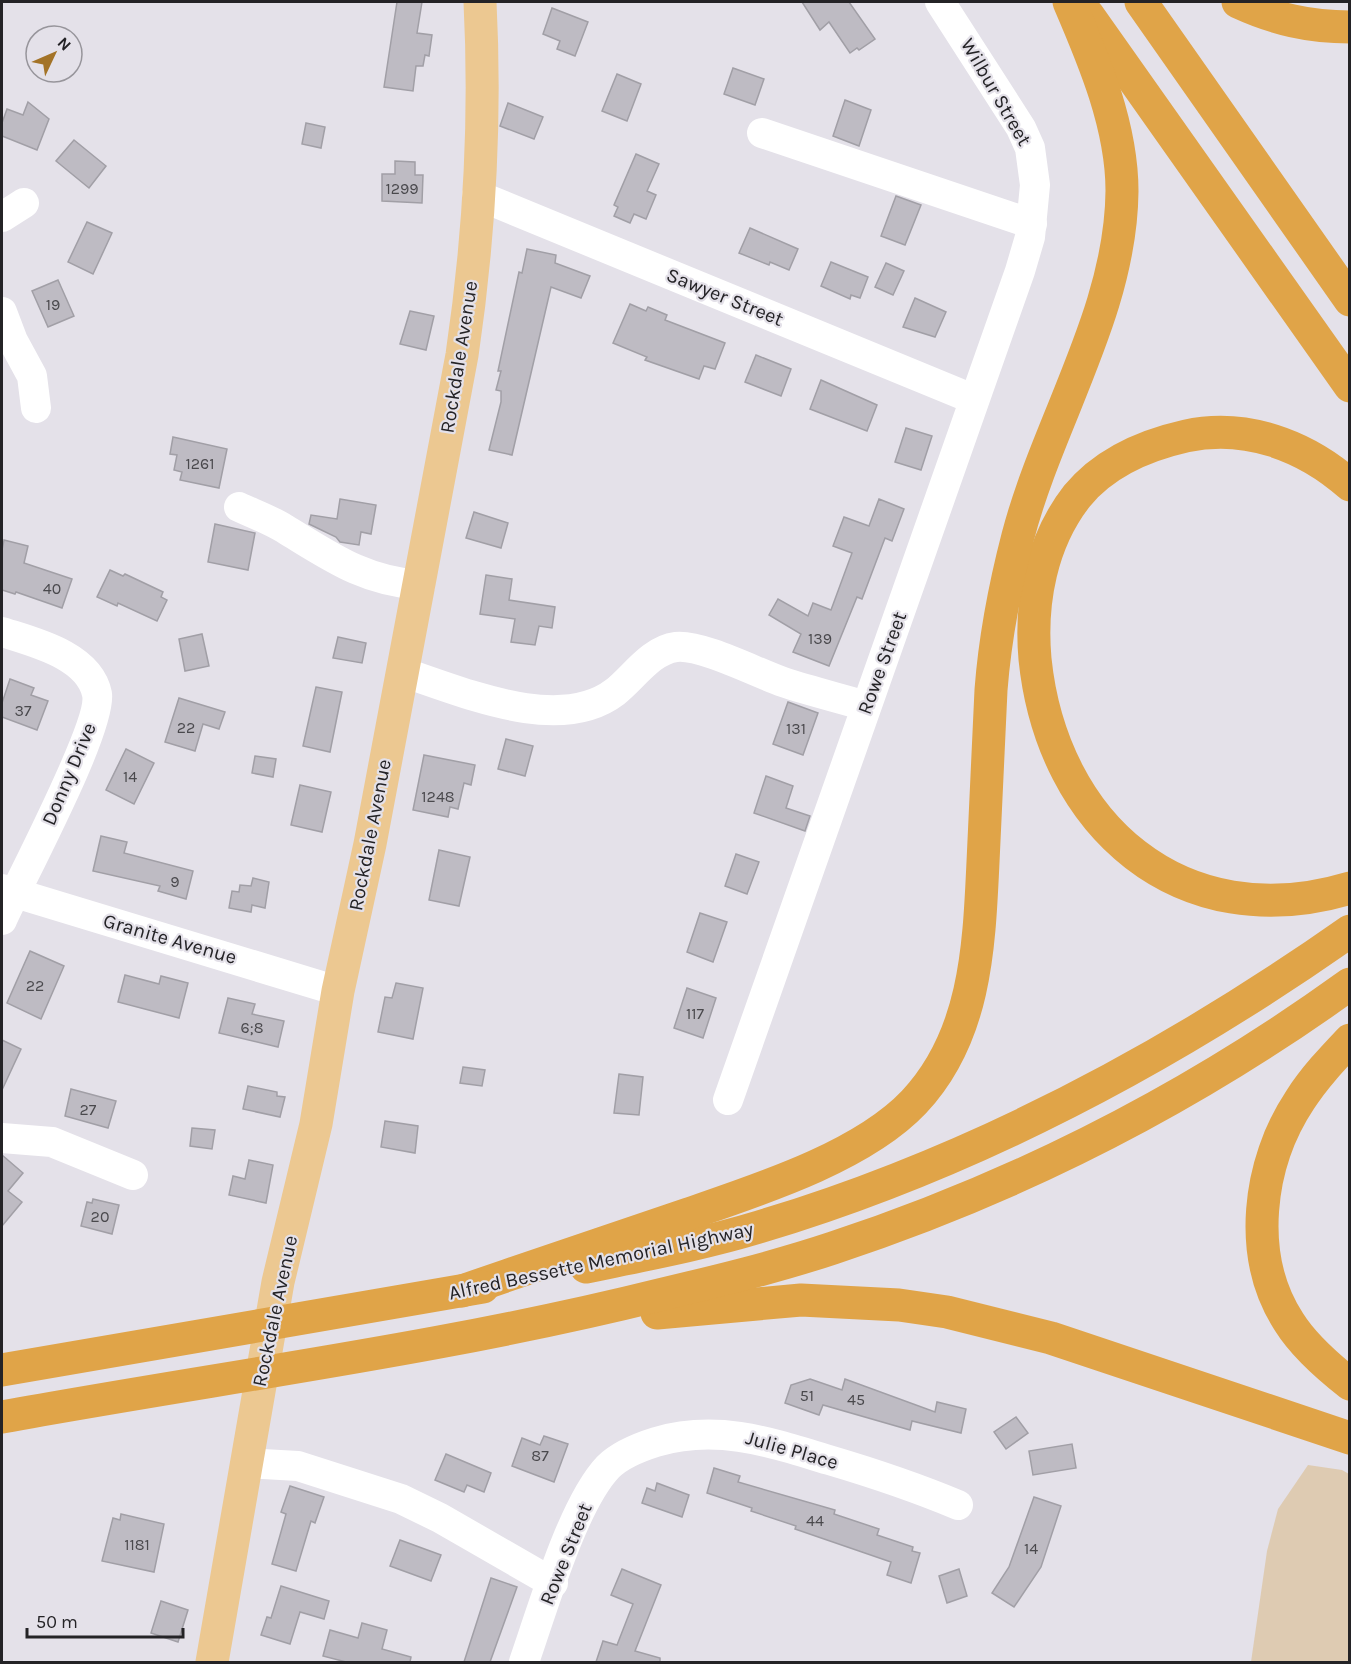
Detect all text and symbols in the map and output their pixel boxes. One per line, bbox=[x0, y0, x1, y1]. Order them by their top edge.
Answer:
north arrow bbox=[24, 24, 84, 84]
text: N bbox=[54, 33, 75, 55]
street label: Wilbur Street bbox=[956, 34, 1036, 150]
house number: 1299 bbox=[385, 179, 419, 198]
street label: Sawyer Street bbox=[663, 263, 787, 331]
street label: Rockdale Avenue bbox=[436, 279, 482, 435]
house number: 19 bbox=[46, 295, 60, 314]
house number: 1261 bbox=[185, 454, 215, 473]
house number: 40 bbox=[43, 579, 61, 598]
street label: Rowe Street bbox=[853, 608, 911, 717]
house number: 139 bbox=[808, 629, 832, 648]
house number: 37 bbox=[15, 701, 32, 720]
house number: 22 bbox=[177, 718, 195, 737]
street label: Donny Drive bbox=[37, 719, 101, 829]
house number: 131 bbox=[786, 719, 806, 738]
street label: Rockdale Avenue bbox=[344, 757, 396, 913]
house number: 14 bbox=[123, 767, 137, 786]
house number: 1248 bbox=[421, 787, 455, 806]
house number: 9 bbox=[170, 872, 180, 891]
street label: Granite Avenue bbox=[101, 909, 239, 969]
house number: 22 bbox=[26, 976, 44, 995]
house number: 117 bbox=[686, 1004, 705, 1023]
house number: 6;8 bbox=[240, 1018, 264, 1037]
house number: 27 bbox=[80, 1100, 97, 1119]
house number: 20 bbox=[91, 1207, 109, 1226]
street label: Alfred Bessette Memorial Highway bbox=[447, 1217, 755, 1305]
street label: Rockdale Avenue bbox=[248, 1233, 302, 1389]
house number: 51 bbox=[800, 1386, 814, 1405]
house number: 45 bbox=[847, 1390, 865, 1409]
street label: Julie Place bbox=[743, 1426, 841, 1474]
house number: 87 bbox=[531, 1446, 549, 1465]
street label: Rowe Street bbox=[535, 1499, 597, 1608]
house number: 44 bbox=[806, 1511, 824, 1530]
house number: 1181 bbox=[124, 1535, 150, 1554]
house number: 14 bbox=[1024, 1539, 1038, 1558]
scale bar bbox=[27, 1601, 183, 1639]
text: 50 m bbox=[36, 1611, 78, 1633]

